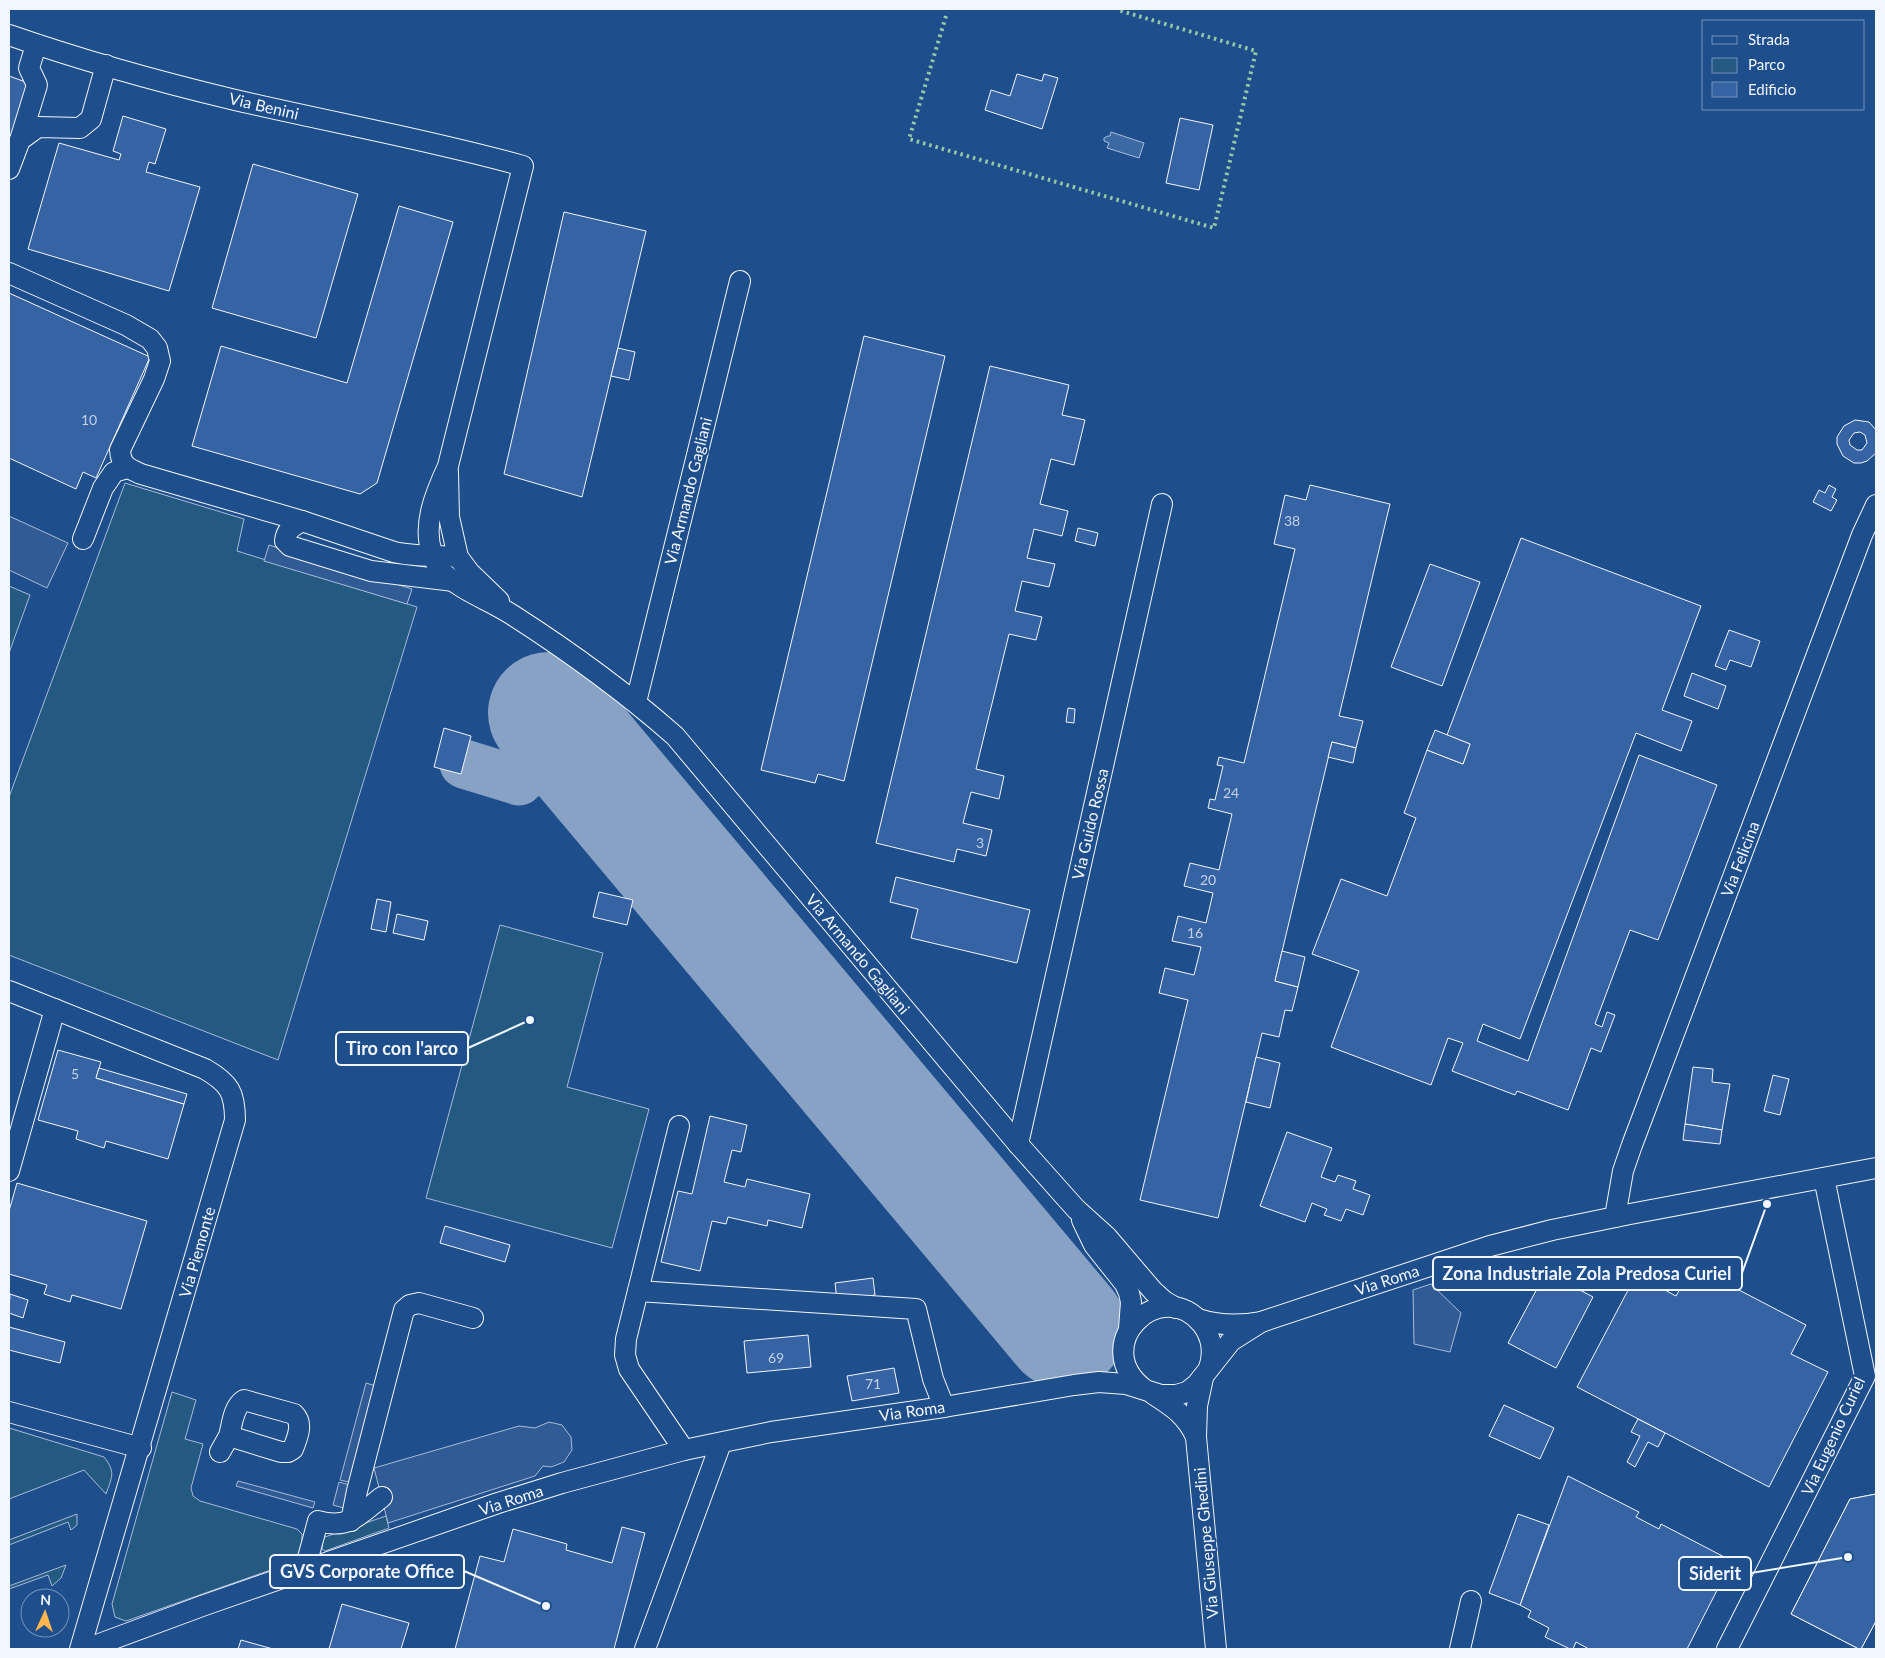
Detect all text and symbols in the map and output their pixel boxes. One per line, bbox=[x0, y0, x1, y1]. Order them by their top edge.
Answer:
legend bbox=[1702, 20, 1865, 110]
text: Strada bbox=[1748, 30, 1790, 48]
text: Parco bbox=[1748, 55, 1785, 73]
text: Edificio bbox=[1748, 80, 1796, 98]
street label: Via Benini bbox=[227, 88, 301, 123]
house number: 10 bbox=[81, 411, 97, 428]
street label: Via Armando Gagliani bbox=[660, 415, 715, 567]
house number: 38 bbox=[1284, 512, 1300, 529]
street label: Via Guido Rossa bbox=[1067, 766, 1112, 881]
house number: 24 bbox=[1223, 784, 1239, 801]
street label: Via Felicina bbox=[1716, 818, 1763, 899]
house number: 3 bbox=[976, 834, 984, 851]
house number: 20 bbox=[1200, 871, 1216, 888]
street label: Via Armando Gagliani bbox=[802, 890, 914, 1018]
house number: 16 bbox=[1187, 924, 1203, 941]
callout: Tiro con l'arco bbox=[336, 1032, 468, 1065]
text: Tiro con l'arco bbox=[346, 1037, 458, 1059]
house number: 5 bbox=[71, 1065, 79, 1082]
street label: Via Piemonte bbox=[174, 1204, 219, 1300]
callout: Zona Industriale Zola Predosa Curiel bbox=[1433, 1257, 1742, 1290]
street label: Via Roma bbox=[1352, 1260, 1421, 1299]
text: Zona Industriale Zola Predosa Curiel bbox=[1443, 1262, 1731, 1284]
house number: 69 bbox=[768, 1349, 784, 1366]
street label: Via Eugenio Curiel bbox=[1797, 1374, 1868, 1498]
house number: 71 bbox=[865, 1375, 881, 1392]
street label: Via Roma bbox=[878, 1396, 946, 1425]
street label: Via Giuseppe Ghedini bbox=[1189, 1467, 1222, 1619]
street label: Via Roma bbox=[476, 1480, 545, 1519]
callout: GVS Corporate Office bbox=[270, 1555, 464, 1588]
callout: Siderit bbox=[1679, 1557, 1751, 1590]
text: GVS Corporate Office bbox=[280, 1560, 454, 1582]
text: Siderit bbox=[1689, 1562, 1741, 1584]
north arrow bbox=[20, 1588, 70, 1638]
text: N bbox=[40, 1591, 52, 1608]

